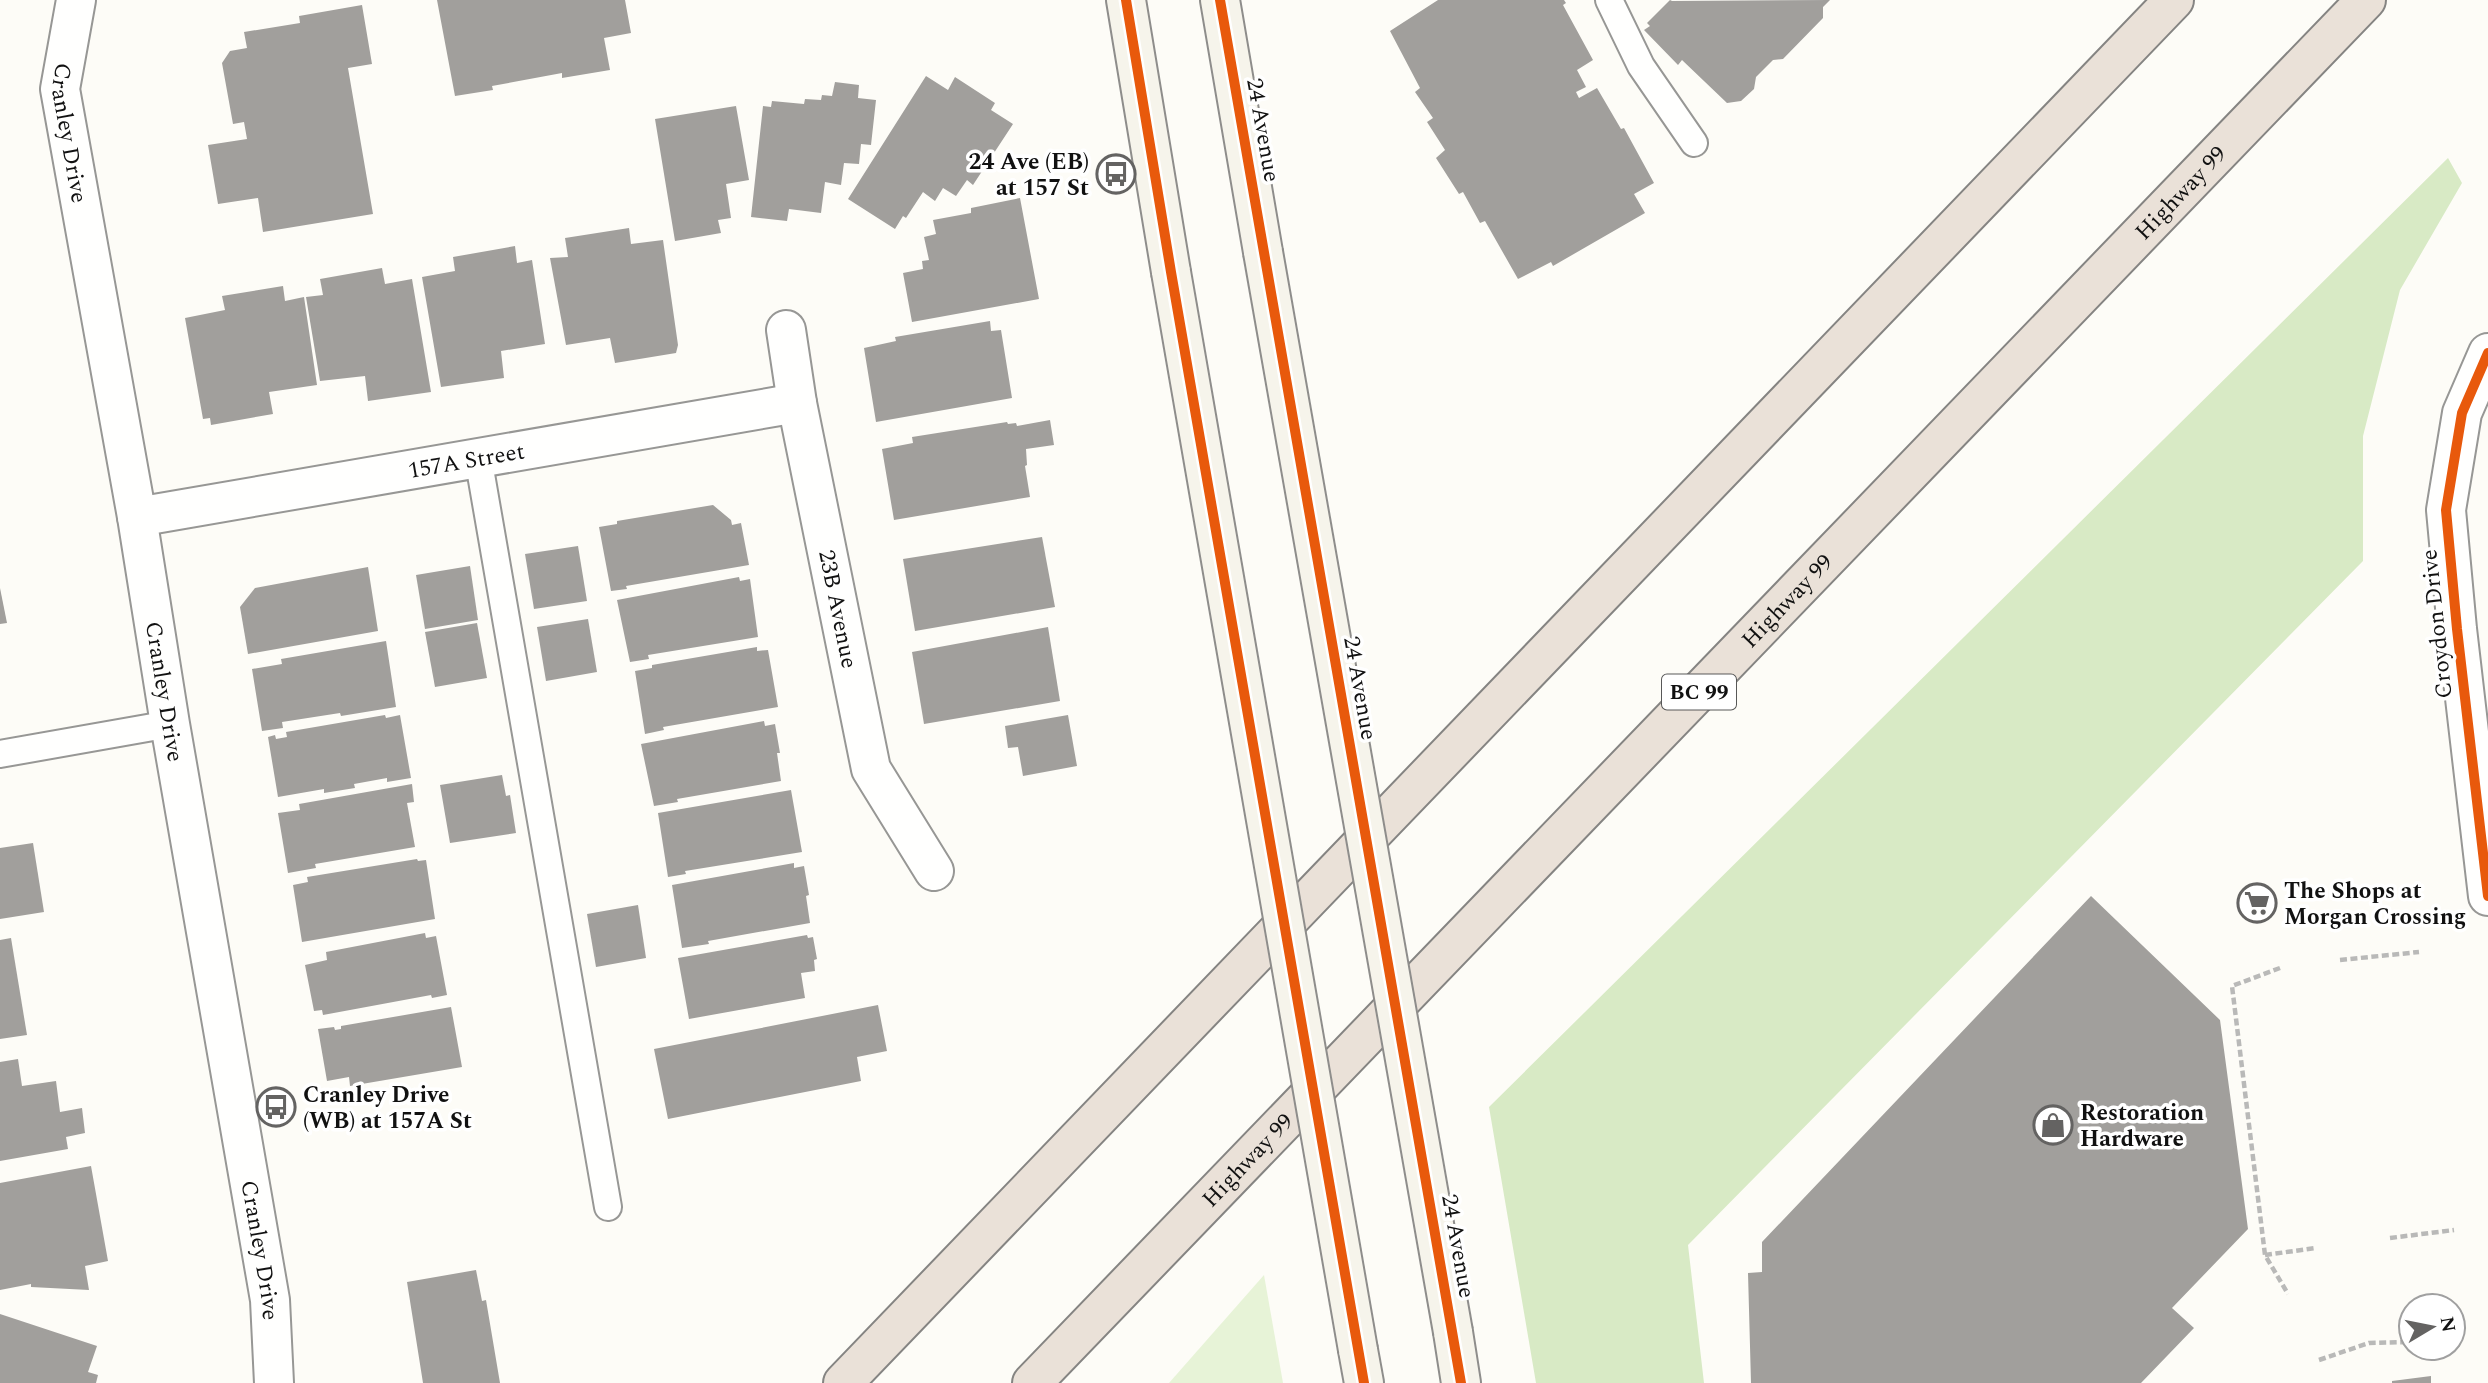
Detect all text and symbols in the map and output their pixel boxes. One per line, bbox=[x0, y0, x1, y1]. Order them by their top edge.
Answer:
street label: Cranley Drive bbox=[41, 60, 96, 206]
street label: 24 Avenue bbox=[1236, 76, 1289, 185]
street label: Highway 99 bbox=[2127, 138, 2235, 249]
place label: 24 Ave (EB) at 157 St bbox=[969, 145, 1089, 206]
bus stop icon: 24 Ave (EB) at 157 St bbox=[1095, 153, 1137, 195]
street label: 157A Street bbox=[405, 434, 527, 489]
street label: Highway 99 bbox=[1734, 546, 1842, 657]
street label: 23B Avenue bbox=[808, 547, 866, 672]
street label: Croydon Drive bbox=[2412, 547, 2463, 700]
street label: Cranley Drive bbox=[135, 619, 192, 765]
street label: 24 Avenue bbox=[1333, 634, 1386, 743]
road number: BC 99 bbox=[1662, 674, 1736, 710]
place label: The Shops at Morgan Crossing bbox=[2284, 874, 2466, 935]
supermarket icon: The Shops at Morgan Crossing bbox=[2236, 882, 2278, 924]
place label: Cranley Drive (WB) at 157A St bbox=[303, 1078, 472, 1139]
bus stop icon: Cranley Drive (WB) at 157A St bbox=[255, 1086, 297, 1128]
place label: Restoration Hardware bbox=[2080, 1096, 2204, 1157]
shop icon: Restoration Hardware bbox=[2032, 1104, 2074, 1146]
street label: Highway 99 bbox=[1194, 1106, 1302, 1216]
street label: Cranley Drive bbox=[231, 1178, 287, 1321]
street label: 24 Avenue bbox=[1431, 1192, 1484, 1301]
north arrow bbox=[2397, 1292, 2467, 1362]
text: N bbox=[2432, 1314, 2463, 1334]

